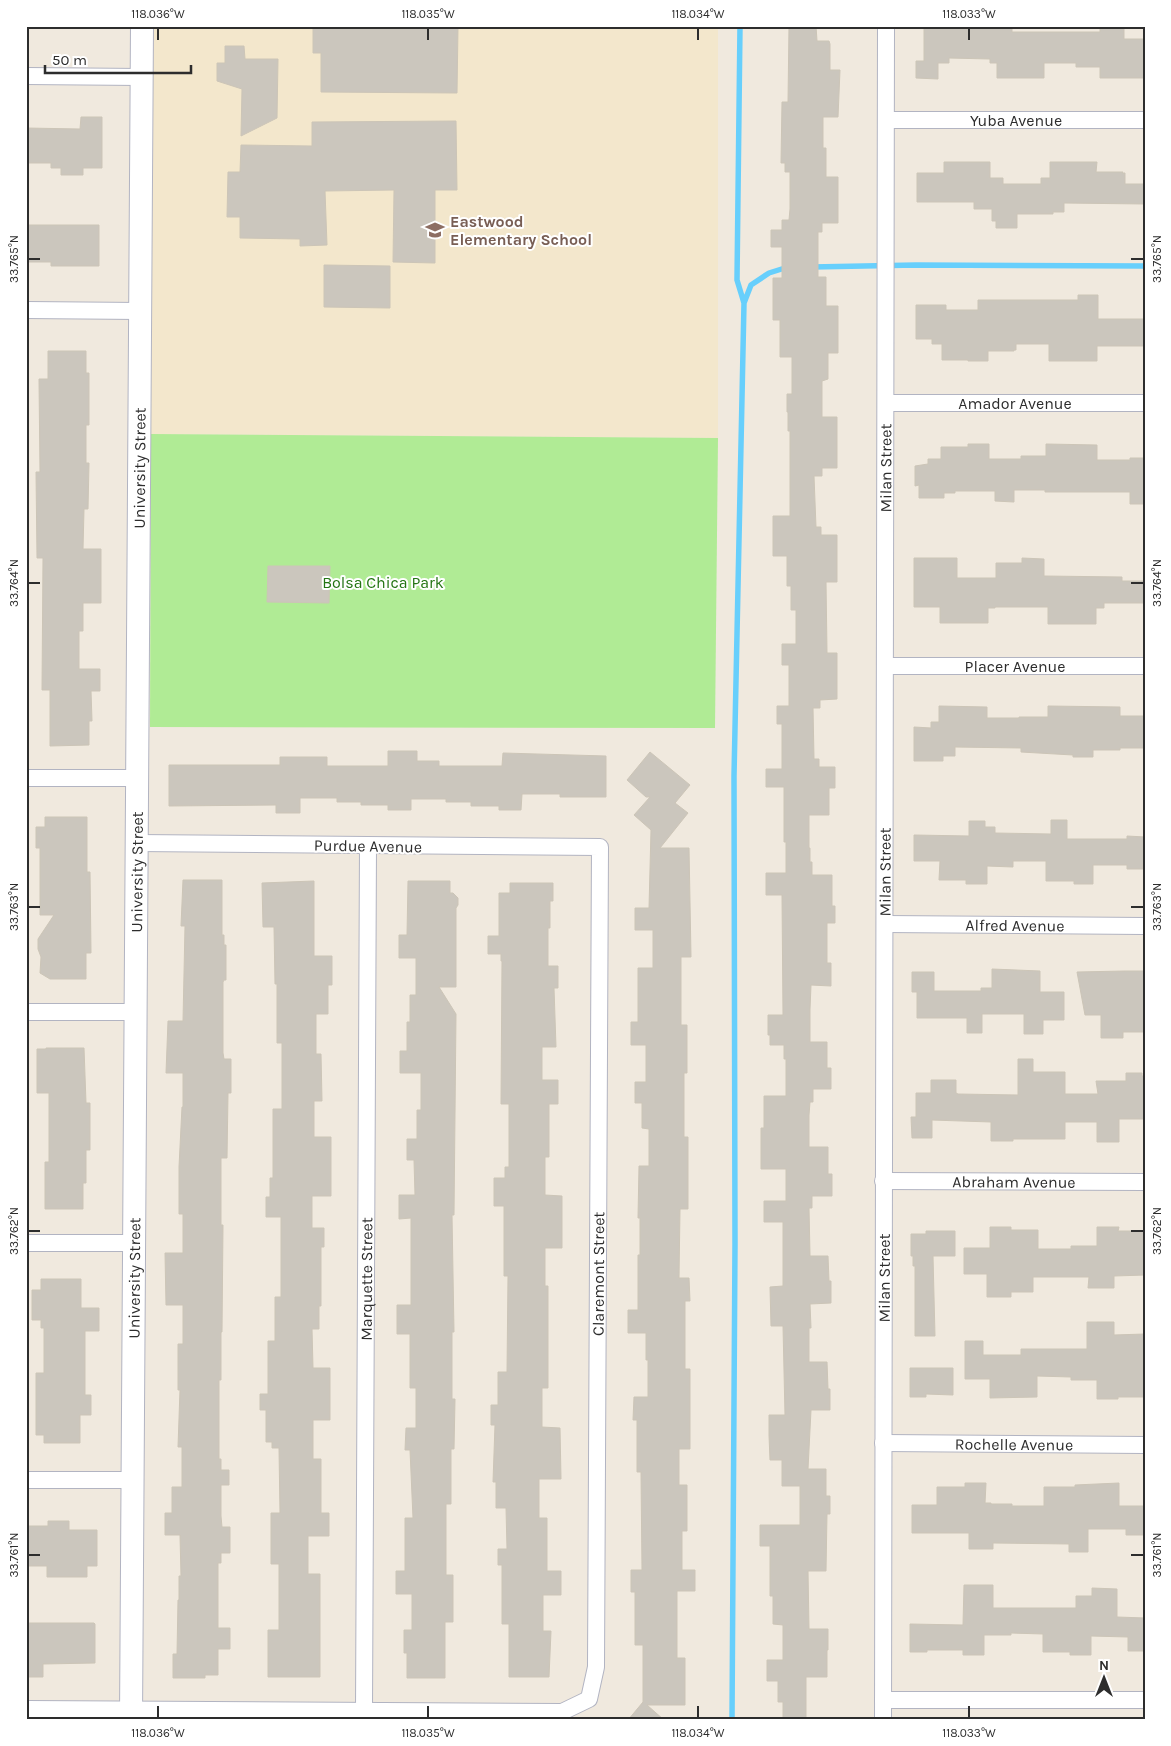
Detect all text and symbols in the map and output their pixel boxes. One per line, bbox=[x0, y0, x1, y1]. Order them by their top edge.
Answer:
text: 118.036°W bbox=[131, 7, 185, 21]
text: 118.035°W bbox=[401, 7, 455, 21]
text: 118.034°W bbox=[671, 7, 725, 21]
text: 118.033°W bbox=[942, 7, 996, 21]
scale bar bbox=[45, 42, 191, 74]
text: 50 m bbox=[52, 51, 87, 69]
street label: Yuba Avenue bbox=[970, 111, 1062, 130]
place label: Eastwood Elementary School bbox=[450, 212, 592, 249]
school or university icon: Eastwood Elementary School bbox=[424, 219, 446, 241]
text: 33.765°N bbox=[7, 235, 21, 283]
text: 33.765°N bbox=[1150, 235, 1164, 283]
street label: Amador Avenue bbox=[958, 394, 1072, 413]
street label: University Street bbox=[129, 407, 149, 529]
street label: Milan Street bbox=[876, 423, 895, 513]
text: 33.764°N bbox=[7, 559, 21, 607]
text: 33.764°N bbox=[1150, 559, 1164, 607]
park label: Bolsa Chica Park bbox=[322, 573, 444, 592]
street label: Placer Avenue bbox=[965, 657, 1065, 676]
street label: University Street bbox=[127, 811, 146, 933]
street label: Milan Street bbox=[875, 827, 894, 917]
street label: Purdue Avenue bbox=[314, 836, 422, 856]
text: 33.763°N bbox=[7, 883, 21, 931]
text: 33.763°N bbox=[1150, 883, 1164, 931]
street label: Alfred Avenue bbox=[965, 915, 1065, 935]
street label: Abraham Avenue bbox=[952, 1172, 1076, 1191]
text: 33.762°N bbox=[7, 1207, 21, 1255]
text: 33.762°N bbox=[1150, 1207, 1164, 1255]
street label: Claremont Street bbox=[588, 1212, 608, 1336]
street label: University Street bbox=[124, 1217, 144, 1339]
street label: Marquette Street bbox=[356, 1217, 376, 1341]
street label: Milan Street bbox=[874, 1233, 893, 1323]
street label: Rochelle Avenue bbox=[955, 1434, 1073, 1454]
text: 33.761°N bbox=[7, 1532, 21, 1578]
text: 33.761°N bbox=[1150, 1532, 1164, 1578]
north arrow bbox=[1078, 1654, 1128, 1704]
text: N bbox=[1099, 1657, 1109, 1674]
text: 118.036°W bbox=[131, 1726, 185, 1740]
text: 118.035°W bbox=[401, 1726, 455, 1740]
text: 118.034°W bbox=[671, 1726, 725, 1740]
text: 118.033°W bbox=[942, 1726, 996, 1740]

